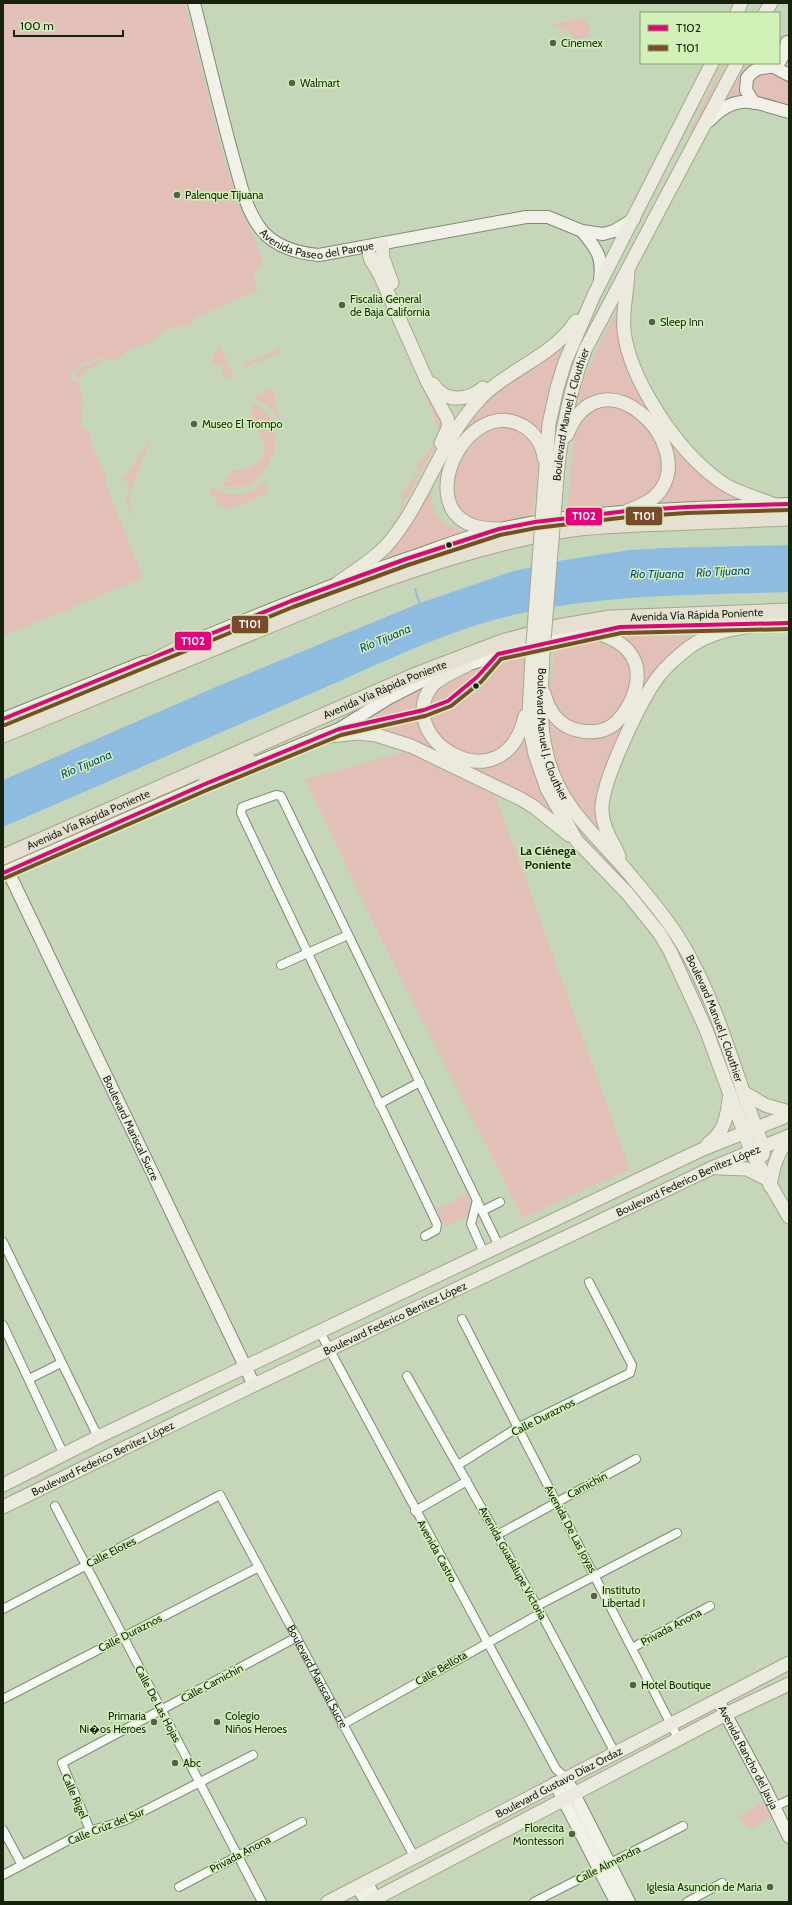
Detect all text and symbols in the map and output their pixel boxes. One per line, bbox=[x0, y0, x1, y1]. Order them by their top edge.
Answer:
scale bar bbox=[14, 12, 123, 38]
legend bbox=[640, 12, 780, 64]
text: 100 m bbox=[20, 18, 54, 33]
text: T102 bbox=[676, 20, 701, 35]
place label: Cinemex bbox=[561, 36, 603, 50]
marker: Cinemex bbox=[548, 38, 558, 48]
text: T101 bbox=[676, 40, 699, 55]
place label: Walmart bbox=[300, 76, 340, 90]
marker: Walmart bbox=[287, 78, 297, 88]
place label: Palenque Tijuana bbox=[185, 188, 264, 202]
marker: Palenque Tijuana bbox=[172, 190, 182, 200]
street label: Avenida Paseo del Parque bbox=[257, 226, 375, 262]
place label: Fiscalia General de Baja California bbox=[350, 292, 431, 319]
marker: Fiscalia General de Baja California bbox=[337, 300, 347, 310]
place label: Sleep Inn bbox=[660, 315, 704, 329]
marker: Sleep Inn bbox=[647, 317, 657, 327]
street label: Boulevard Manuel J. Clouthier bbox=[550, 346, 592, 481]
place label: Museo El Trompo bbox=[202, 417, 283, 431]
marker: Museo El Trompo bbox=[189, 419, 199, 429]
line badge: T101 bbox=[625, 506, 663, 526]
line badge: T102 bbox=[565, 507, 603, 526]
text: T102 bbox=[572, 509, 596, 523]
text: T101 bbox=[633, 509, 655, 523]
unlabelled marker bbox=[444, 540, 454, 550]
water label: Río Tijuana bbox=[696, 562, 750, 580]
water label: Rio Tijuana bbox=[630, 566, 684, 581]
street label: Avenida Vía Rápida Poniente bbox=[630, 605, 764, 624]
line badge: T101 bbox=[231, 615, 269, 634]
text: T101 bbox=[239, 617, 261, 631]
water label: Río Tijuana bbox=[357, 620, 413, 656]
line badge: T102 bbox=[174, 631, 212, 651]
text: T102 bbox=[181, 634, 205, 648]
street label: Avenida Vía Rápida Poniente bbox=[321, 657, 449, 722]
street label: Boulevard Manuel J. Clouthier bbox=[534, 668, 572, 804]
unlabelled marker bbox=[471, 681, 481, 691]
water label: Río Tijuana bbox=[58, 746, 114, 782]
street label: Avenida Vía Rápida Poniente bbox=[24, 786, 152, 853]
district label: La Ciénega Poniente bbox=[520, 843, 576, 872]
street label: Boulevard Manuel J. Clouthier bbox=[683, 952, 746, 1084]
street label: Boulevard Mariscal Sucre bbox=[100, 1073, 162, 1183]
street label: Boulevard Federico Benítez López bbox=[614, 1142, 762, 1219]
street label: Boulevard Federico Benítez López bbox=[321, 1278, 469, 1358]
street label: Calle Duraznos bbox=[509, 1395, 578, 1439]
street label: Boulevard Federico Benítez López bbox=[29, 1418, 177, 1499]
street label: Camichín bbox=[565, 1469, 609, 1501]
street label: Avenida De Las Joyas bbox=[542, 1483, 600, 1576]
street label: Avenida Guadalupe Victoria bbox=[476, 1504, 550, 1623]
street label: Avenida Castro bbox=[414, 1517, 460, 1585]
street label: Calle Elotes bbox=[84, 1533, 139, 1570]
place label: Instituto Libertad I bbox=[602, 1583, 645, 1610]
marker: Instituto Libertad I bbox=[589, 1591, 599, 1601]
street label: Privada Anona bbox=[638, 1605, 704, 1649]
street label: Calle Duraznos bbox=[96, 1611, 165, 1655]
street label: Boulevard Mariscal Sucre bbox=[284, 1622, 351, 1731]
street label: Calle Bellota bbox=[413, 1647, 470, 1688]
street label: Calle Camichín bbox=[178, 1661, 246, 1705]
street label: Calle De Las Hojas bbox=[132, 1663, 184, 1745]
place label: Hotel Boutique bbox=[641, 1678, 711, 1692]
marker: Hotel Boutique bbox=[628, 1680, 638, 1690]
street label: Avenida Rancho del Jauja bbox=[715, 1703, 782, 1812]
place label: Primaria Ni�os Heroes bbox=[79, 1709, 147, 1736]
place label: Colegio Niños Heroes bbox=[225, 1709, 287, 1736]
marker: Primaria Ni�os Heroes bbox=[149, 1717, 159, 1727]
marker: Colegio Niños Heroes bbox=[212, 1717, 222, 1727]
street label: Boulevard Gustavo Díaz Ordaz bbox=[493, 1744, 625, 1821]
place label: Abc bbox=[183, 1756, 201, 1770]
marker: Abc bbox=[170, 1758, 180, 1768]
street label: Calle Rigel bbox=[59, 1771, 91, 1821]
street label: Calle Crúz del Sur bbox=[66, 1804, 147, 1848]
place label: Florecita Montessori bbox=[513, 1821, 565, 1848]
marker: Florecita Montessori bbox=[567, 1829, 577, 1839]
street label: Privada Anona bbox=[207, 1832, 273, 1876]
street label: Calle Almendra bbox=[573, 1841, 643, 1886]
place label: Iglesia Asuncion de Maria bbox=[646, 1880, 763, 1894]
marker: Iglesia Asuncion de Maria bbox=[765, 1882, 775, 1892]

